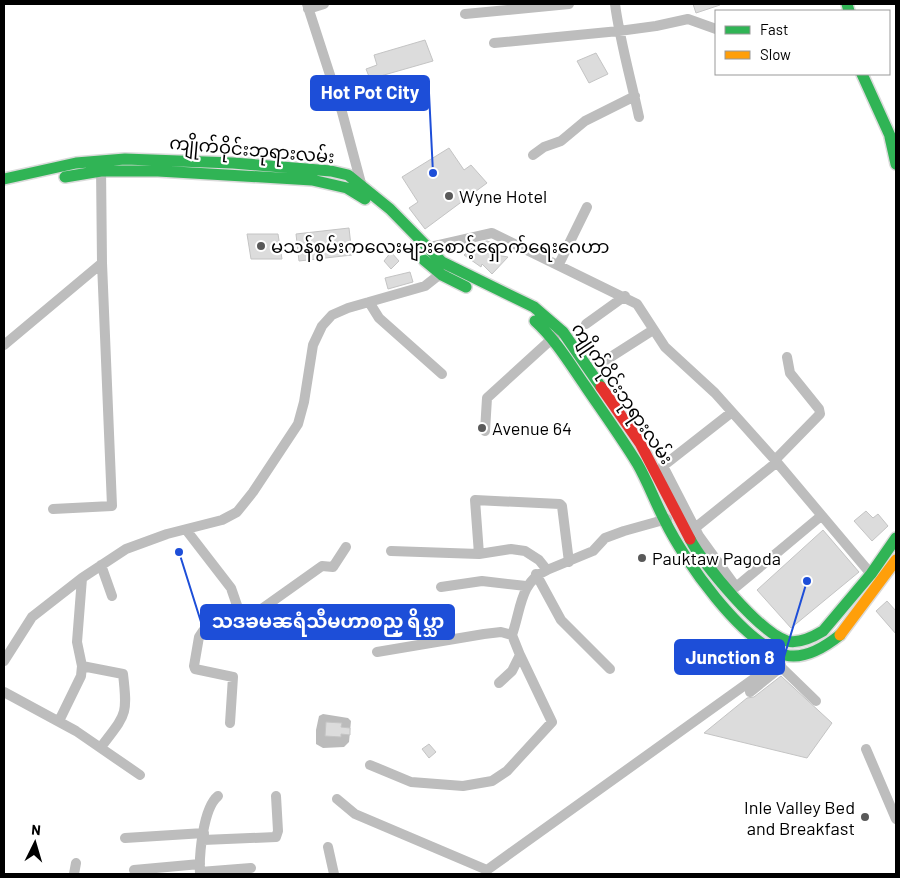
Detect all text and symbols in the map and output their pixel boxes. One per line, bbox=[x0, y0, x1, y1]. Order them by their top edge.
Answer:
legend bbox=[715, 10, 890, 75]
text: Fast bbox=[760, 20, 788, 38]
text: Slow bbox=[760, 45, 791, 63]
callout: Hot Pot City bbox=[311, 76, 429, 110]
text: Hot Pot City bbox=[321, 80, 420, 103]
street label: ကျိုက်ဝိုင်းဘုရားလမ်း bbox=[168, 129, 336, 172]
place label: Wyne Hotel bbox=[459, 185, 547, 207]
marker: Wyne Hotel bbox=[443, 190, 455, 202]
place label: မသန်စွမ်းကလေးများစောင့်ရှောက်ရေးဂေဟာ bbox=[271, 234, 610, 262]
marker: မသန်စွမ်းကလေးများစောင့်ရှောက်ရေးဂေဟာ bbox=[255, 240, 267, 252]
street label: ကျိုက်ဝိုင်းဘုရားလမ်း bbox=[563, 317, 680, 471]
place label: Avenue 64 bbox=[492, 417, 572, 439]
marker: Avenue 64 bbox=[476, 422, 488, 434]
place label: Pauktaw Pagoda bbox=[652, 547, 781, 569]
marker: Pauktaw Pagoda bbox=[636, 552, 648, 564]
callout: သဒၶမၼရံသီမဟာစည္ ရိပ္သာ bbox=[201, 605, 454, 639]
text: သဒၶမၼရံသီမဟာစည္ ရိပ္သာ bbox=[212, 608, 444, 637]
callout: Junction 8 bbox=[675, 640, 784, 674]
text: Junction 8 bbox=[685, 645, 775, 668]
place label: Inle Valley Bed and Breakfast bbox=[744, 796, 855, 839]
marker: Inle Valley Bed and Breakfast bbox=[859, 811, 871, 823]
north arrow bbox=[10, 818, 60, 868]
text: N bbox=[31, 821, 42, 838]

